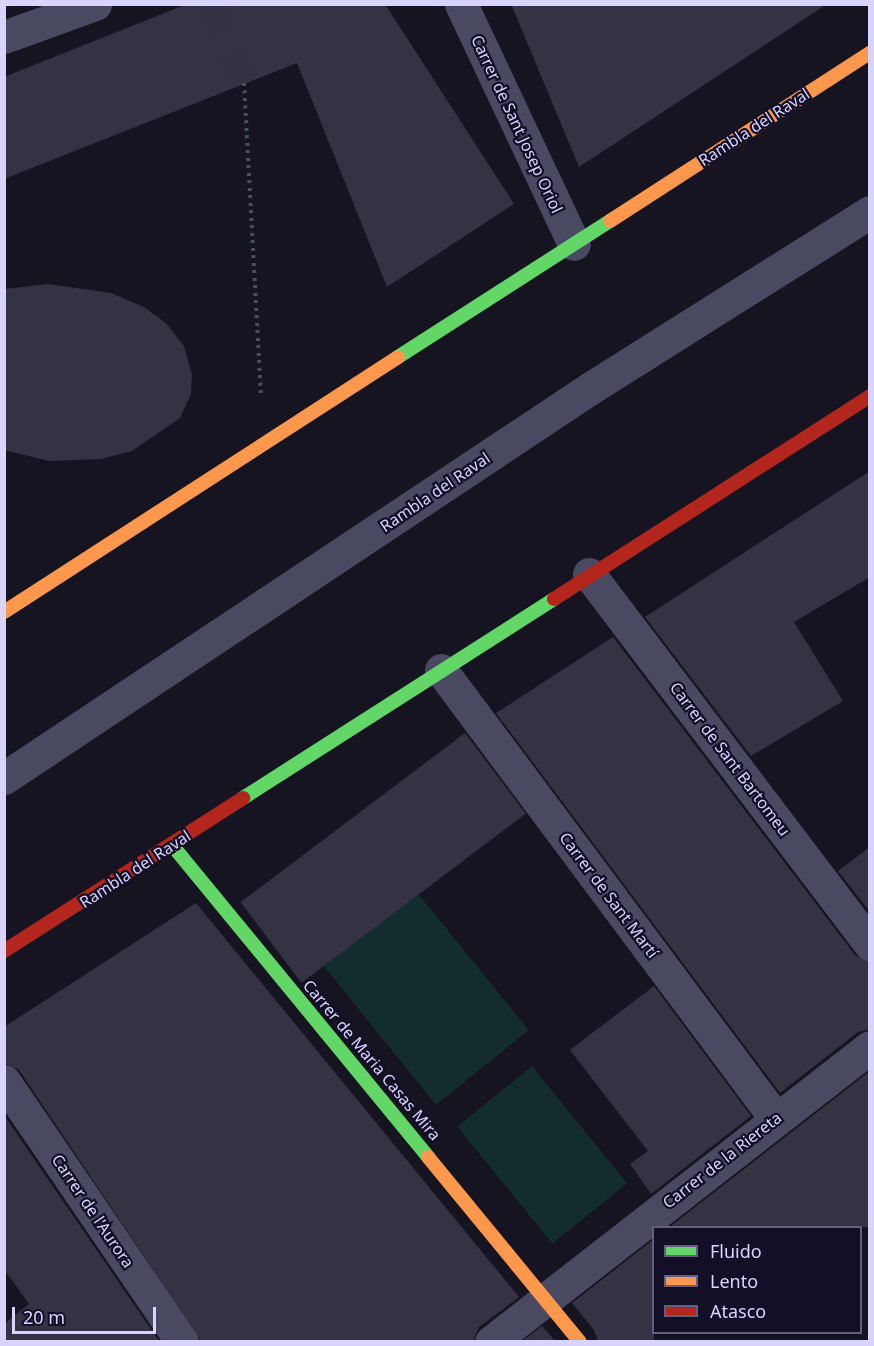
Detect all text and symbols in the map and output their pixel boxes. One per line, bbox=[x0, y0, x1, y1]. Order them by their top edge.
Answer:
street label: Carrer de Sant Josep Oriol bbox=[467, 32, 567, 216]
street label: Rambla del Raval bbox=[695, 84, 813, 170]
street label: Rambla del Raval bbox=[376, 448, 494, 536]
street label: Carrer de Sant Bartomeu bbox=[666, 678, 794, 840]
street label: Rambla del Raval bbox=[76, 826, 194, 912]
street label: Carrer de Sant Martí bbox=[555, 828, 663, 962]
street label: Carrer de Maria Casas Mira bbox=[299, 976, 445, 1144]
street label: Carrer de la Riereta bbox=[659, 1108, 785, 1212]
street label: Carrer de l'Aurora bbox=[48, 1151, 138, 1271]
legend bbox=[652, 1226, 862, 1334]
text: Fluido bbox=[710, 1239, 762, 1263]
text: Lento bbox=[710, 1269, 758, 1293]
scale bar bbox=[15, 1295, 159, 1333]
text: Atasco bbox=[710, 1299, 766, 1323]
text: 20 m bbox=[23, 1305, 65, 1329]

